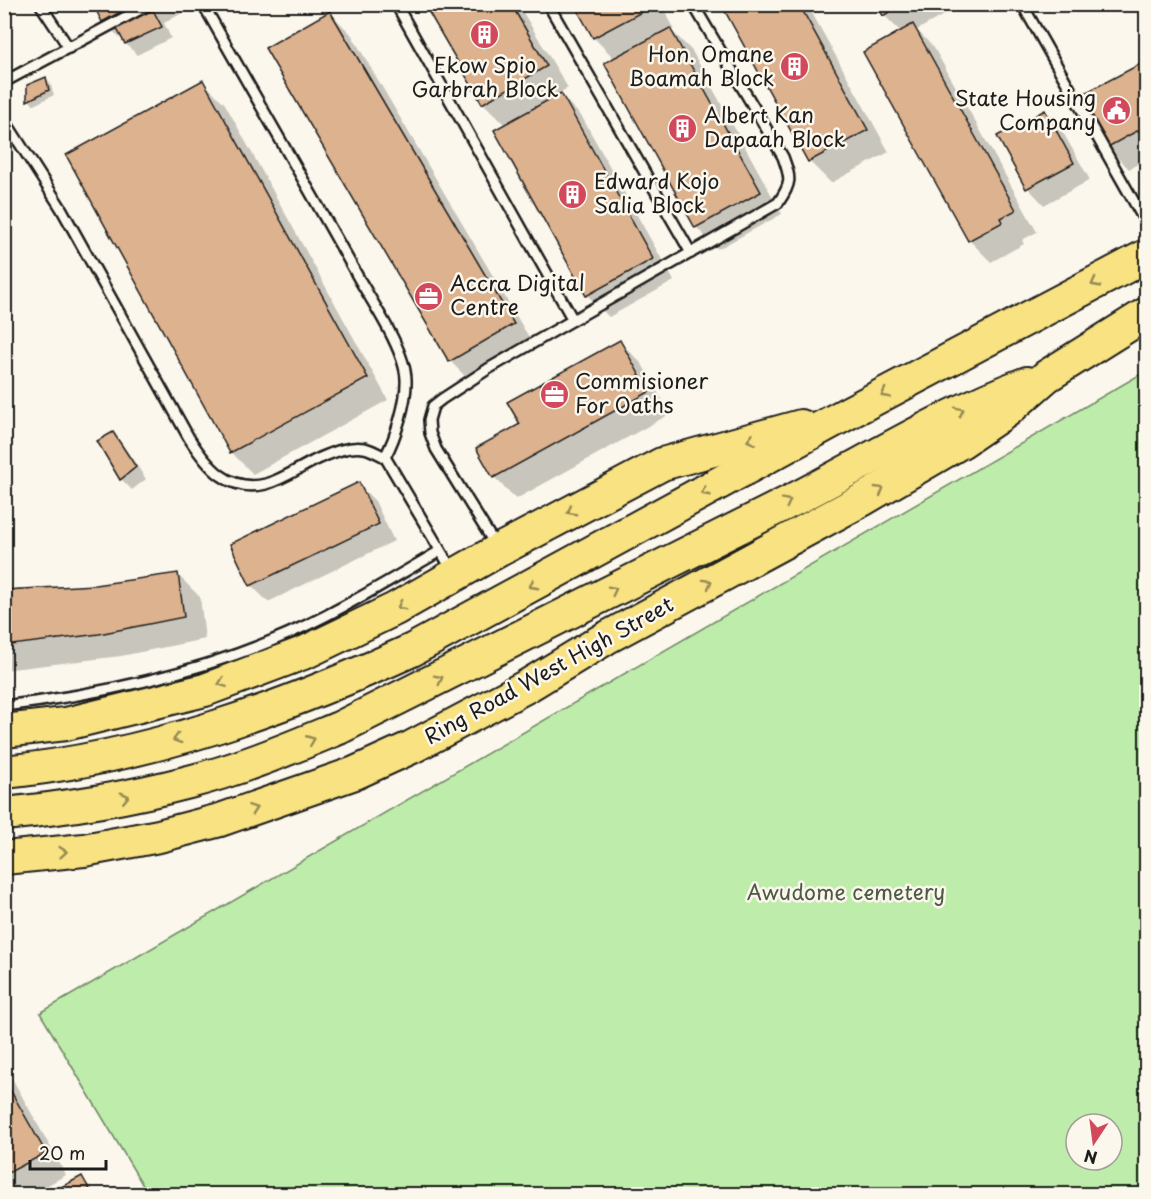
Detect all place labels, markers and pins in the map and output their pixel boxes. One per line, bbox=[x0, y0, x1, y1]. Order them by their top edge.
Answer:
building icon: Ekow Spio Garbrah Block bbox=[469, 19, 501, 51]
place label: Hon. Omane Boamah Block bbox=[628, 37, 774, 93]
place label: Ekow Spio Garbrah Block bbox=[411, 48, 559, 104]
building icon: Hon. Omane Boamah Block bbox=[779, 51, 811, 83]
place label: State Housing Company bbox=[955, 81, 1096, 137]
public building icon: State Housing Company bbox=[1101, 95, 1133, 127]
place label: Albert Kan Dapaah Block bbox=[704, 98, 846, 154]
building icon: Albert Kan Dapaah Block bbox=[667, 112, 699, 144]
place label: Edward Kojo Salia Block bbox=[594, 164, 719, 220]
building icon: Edward Kojo Salia Block bbox=[557, 178, 589, 210]
place label: Accra Digital Centre bbox=[450, 266, 585, 322]
office icon: Accra Digital Centre bbox=[413, 280, 445, 312]
place label: Commisioner For Oaths bbox=[575, 364, 709, 420]
office icon: Commisioner For Oaths bbox=[538, 378, 570, 410]

